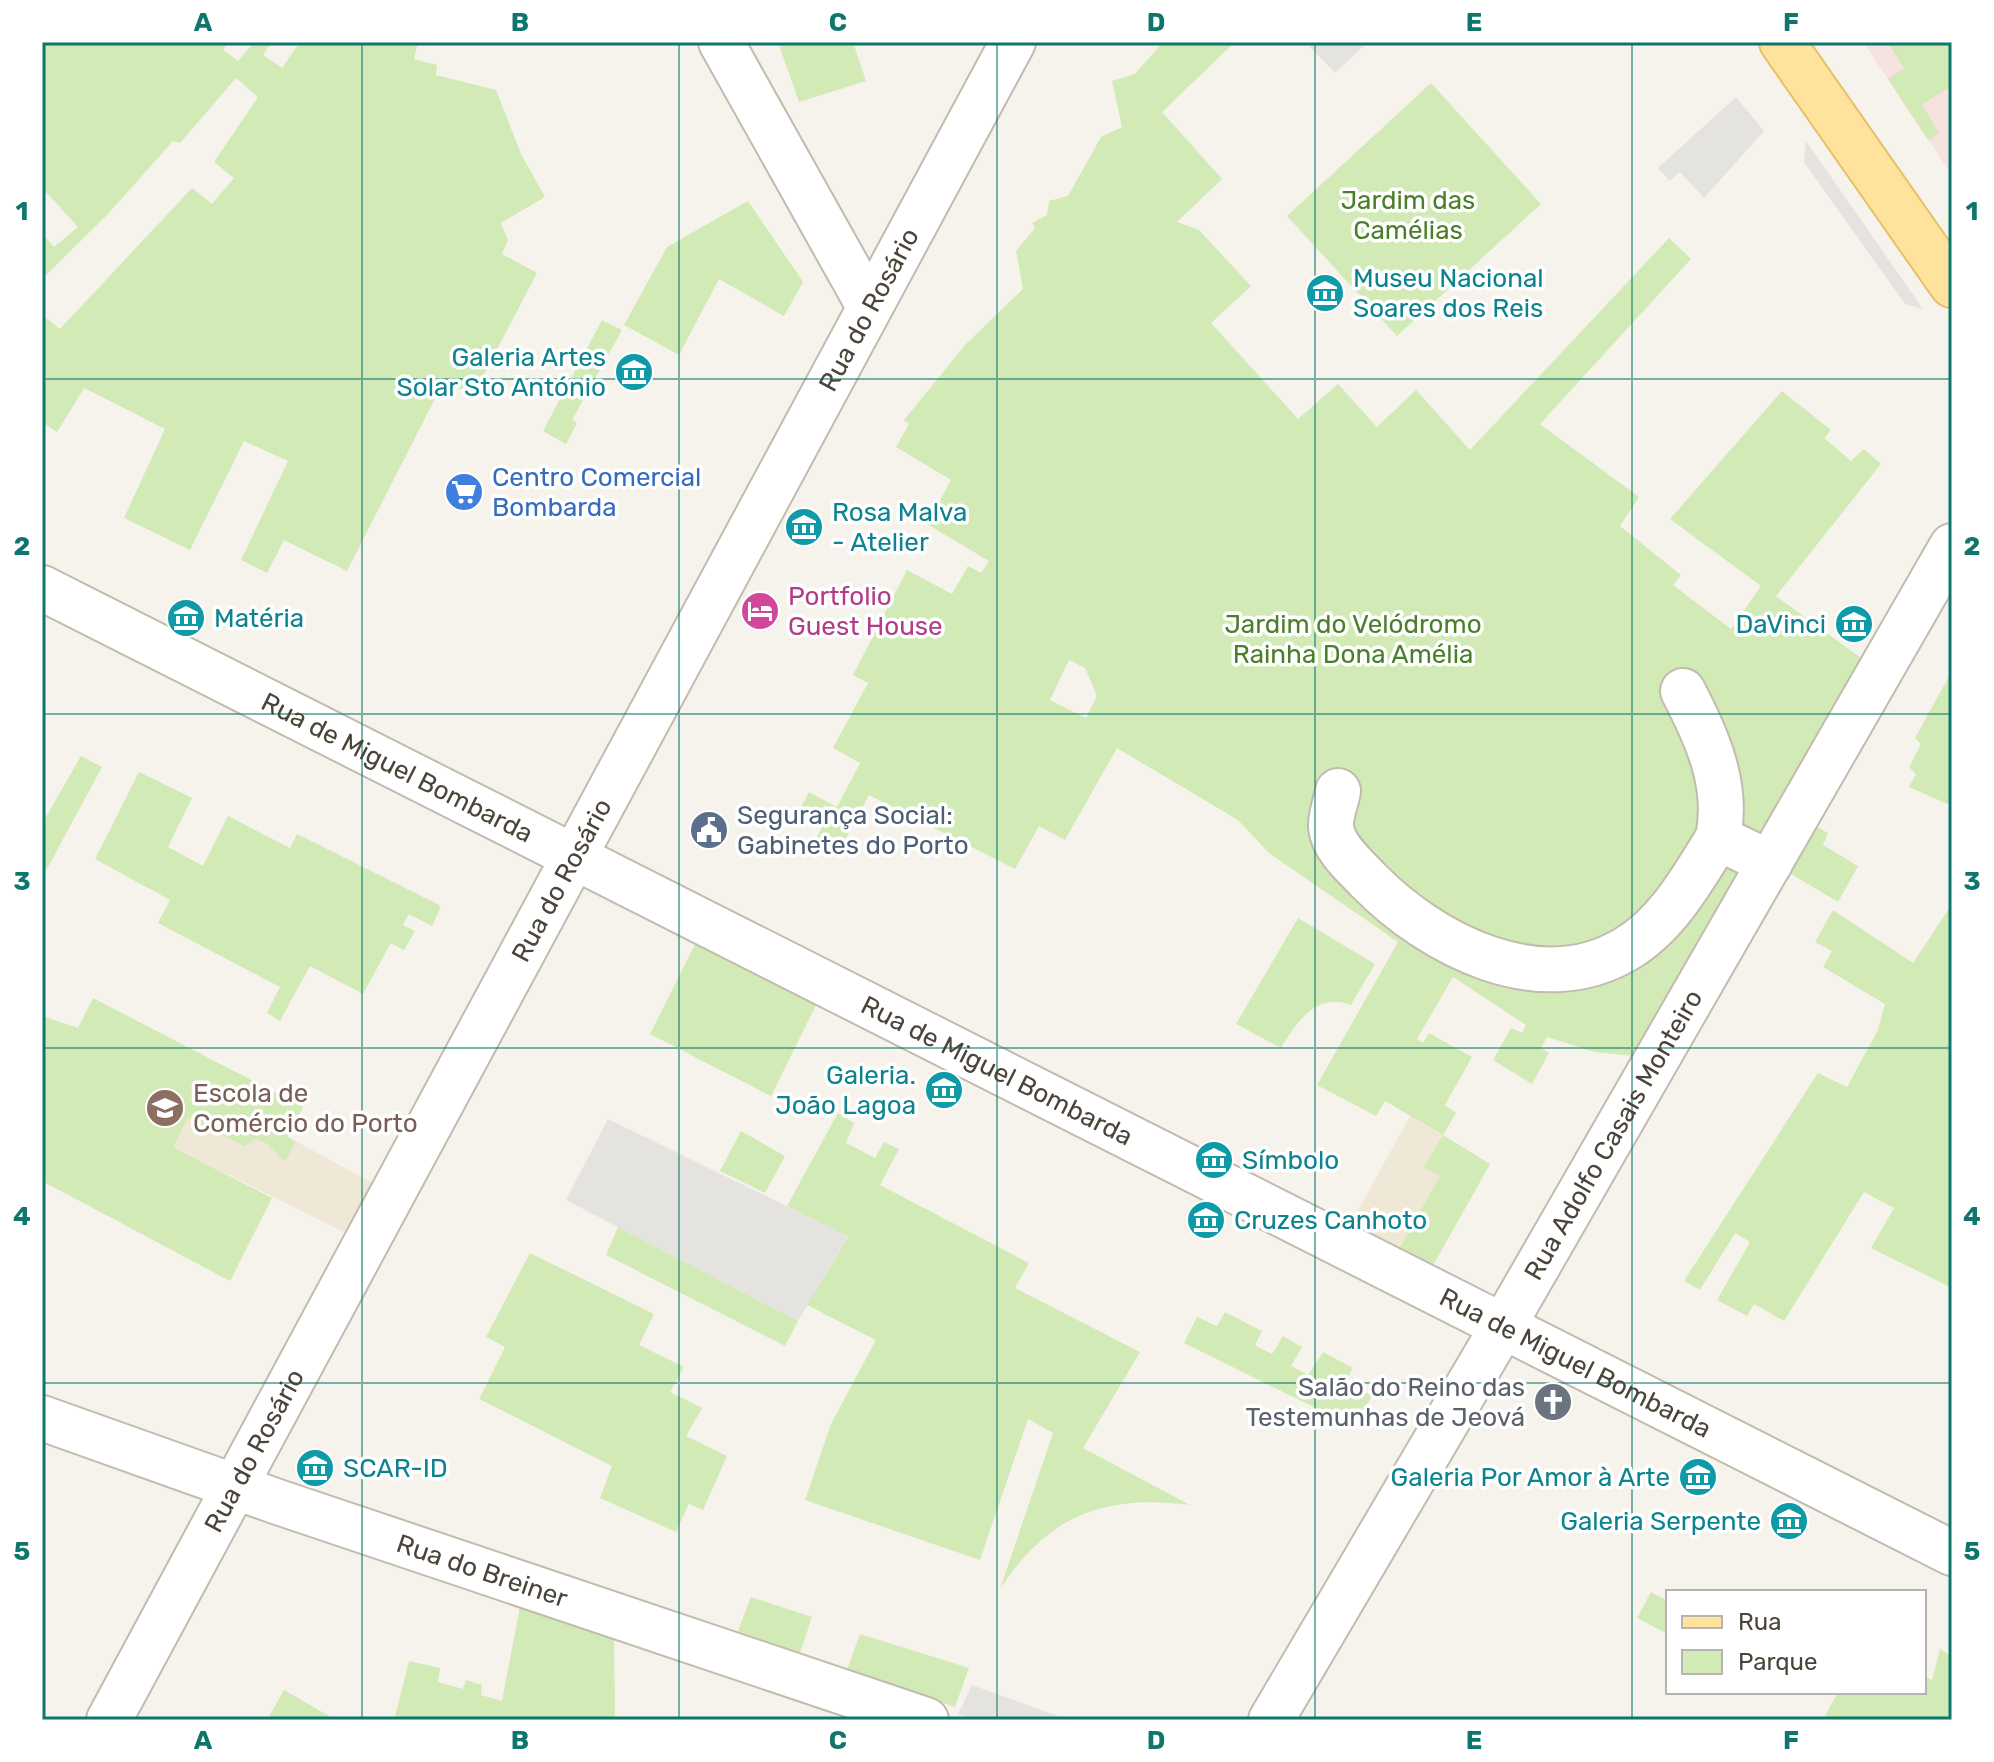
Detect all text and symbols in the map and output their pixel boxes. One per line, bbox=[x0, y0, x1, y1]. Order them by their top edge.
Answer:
text: A bbox=[194, 7, 213, 38]
text: B bbox=[511, 7, 529, 38]
text: C bbox=[829, 7, 847, 38]
text: D bbox=[1147, 7, 1165, 38]
text: E bbox=[1466, 7, 1482, 38]
text: F bbox=[1783, 7, 1799, 38]
park label: Jardim das Camélias bbox=[1341, 185, 1475, 246]
text: 1 bbox=[16, 196, 28, 227]
text: 1 bbox=[1966, 196, 1978, 227]
street label: Rua do Rosário bbox=[812, 223, 925, 397]
place label: Museu Nacional Soares dos Reis bbox=[1353, 263, 1544, 324]
museum icon: Museu Nacional Soares dos Reis bbox=[1304, 272, 1346, 314]
place label: Galeria Artes Solar Sto António bbox=[397, 342, 606, 403]
museum icon: Galeria Artes Solar Sto António bbox=[613, 351, 655, 393]
place label: Centro Comercial Bombarda bbox=[492, 462, 701, 523]
supermarket icon: Centro Comercial Bombarda bbox=[443, 471, 485, 513]
place label: Rosa Malva - Atelier bbox=[832, 497, 967, 558]
museum icon: Rosa Malva - Atelier bbox=[783, 506, 825, 548]
text: 2 bbox=[14, 531, 30, 562]
text: 2 bbox=[1964, 531, 1980, 562]
place label: Portfolio Guest House bbox=[788, 581, 943, 642]
hotel icon: Portfolio Guest House bbox=[739, 590, 781, 632]
museum icon: Matéria bbox=[165, 597, 207, 639]
place label: Matéria bbox=[214, 603, 304, 634]
museum icon: DaVinci bbox=[1833, 603, 1875, 645]
park label: Jardim do Velódromo Rainha Dona Amélia bbox=[1224, 609, 1482, 670]
place label: DaVinci bbox=[1735, 609, 1826, 640]
street label: Rua de Miguel Bombarda bbox=[256, 686, 538, 849]
street label: Rua do Rosário bbox=[505, 793, 618, 967]
place label: Segurança Social: Gabinetes do Porto bbox=[737, 800, 969, 861]
public building icon: Segurança Social: Gabinetes do Porto bbox=[688, 809, 730, 851]
text: 3 bbox=[13, 866, 31, 897]
text: 3 bbox=[1963, 866, 1981, 897]
street label: Rua Adolfo Casais Monteiro bbox=[1518, 984, 1709, 1285]
street label: Rua de Miguel Bombarda bbox=[856, 989, 1138, 1152]
place label: Galeria. João Lagoa bbox=[775, 1060, 916, 1121]
museum icon: Galeria. João Lagoa bbox=[923, 1069, 965, 1111]
place label: Escola de Comércio do Porto bbox=[193, 1078, 418, 1139]
school or university icon: Escola de Comércio do Porto bbox=[144, 1087, 186, 1129]
museum icon: Símbolo bbox=[1193, 1139, 1235, 1181]
place label: Símbolo bbox=[1242, 1145, 1339, 1176]
museum icon: Cruzes Canhoto bbox=[1185, 1199, 1227, 1241]
text: 4 bbox=[13, 1201, 31, 1232]
text: 4 bbox=[1963, 1201, 1981, 1232]
place label: Cruzes Canhoto bbox=[1234, 1205, 1427, 1236]
street label: Rua de Miguel Bombarda bbox=[1435, 1281, 1716, 1444]
street label: Rua do Rosário bbox=[198, 1364, 311, 1538]
place label: Salão do Reino das Testemunhas de Jeová bbox=[1245, 1372, 1525, 1433]
church icon: Salão do Reino das Testemunhas de Jeová bbox=[1532, 1381, 1574, 1423]
museum icon: SCAR-ID bbox=[294, 1447, 336, 1489]
place label: SCAR-ID bbox=[343, 1453, 448, 1484]
museum icon: Galeria Por Amor à Arte bbox=[1677, 1456, 1719, 1498]
place label: Galeria Por Amor à Arte bbox=[1391, 1462, 1670, 1493]
museum icon: Galeria Serpente bbox=[1768, 1500, 1810, 1542]
place label: Galeria Serpente bbox=[1560, 1506, 1761, 1537]
street label: Rua do Breiner bbox=[393, 1528, 572, 1614]
text: 5 bbox=[14, 1536, 30, 1567]
text: 5 bbox=[1964, 1536, 1980, 1567]
legend bbox=[1666, 1590, 1926, 1694]
text: Rua bbox=[1738, 1608, 1781, 1636]
text: Parque bbox=[1738, 1648, 1817, 1676]
text: A bbox=[194, 1725, 213, 1756]
text: B bbox=[511, 1725, 529, 1756]
text: C bbox=[829, 1725, 847, 1756]
text: D bbox=[1147, 1725, 1165, 1756]
text: E bbox=[1466, 1725, 1482, 1756]
text: F bbox=[1783, 1725, 1799, 1756]

